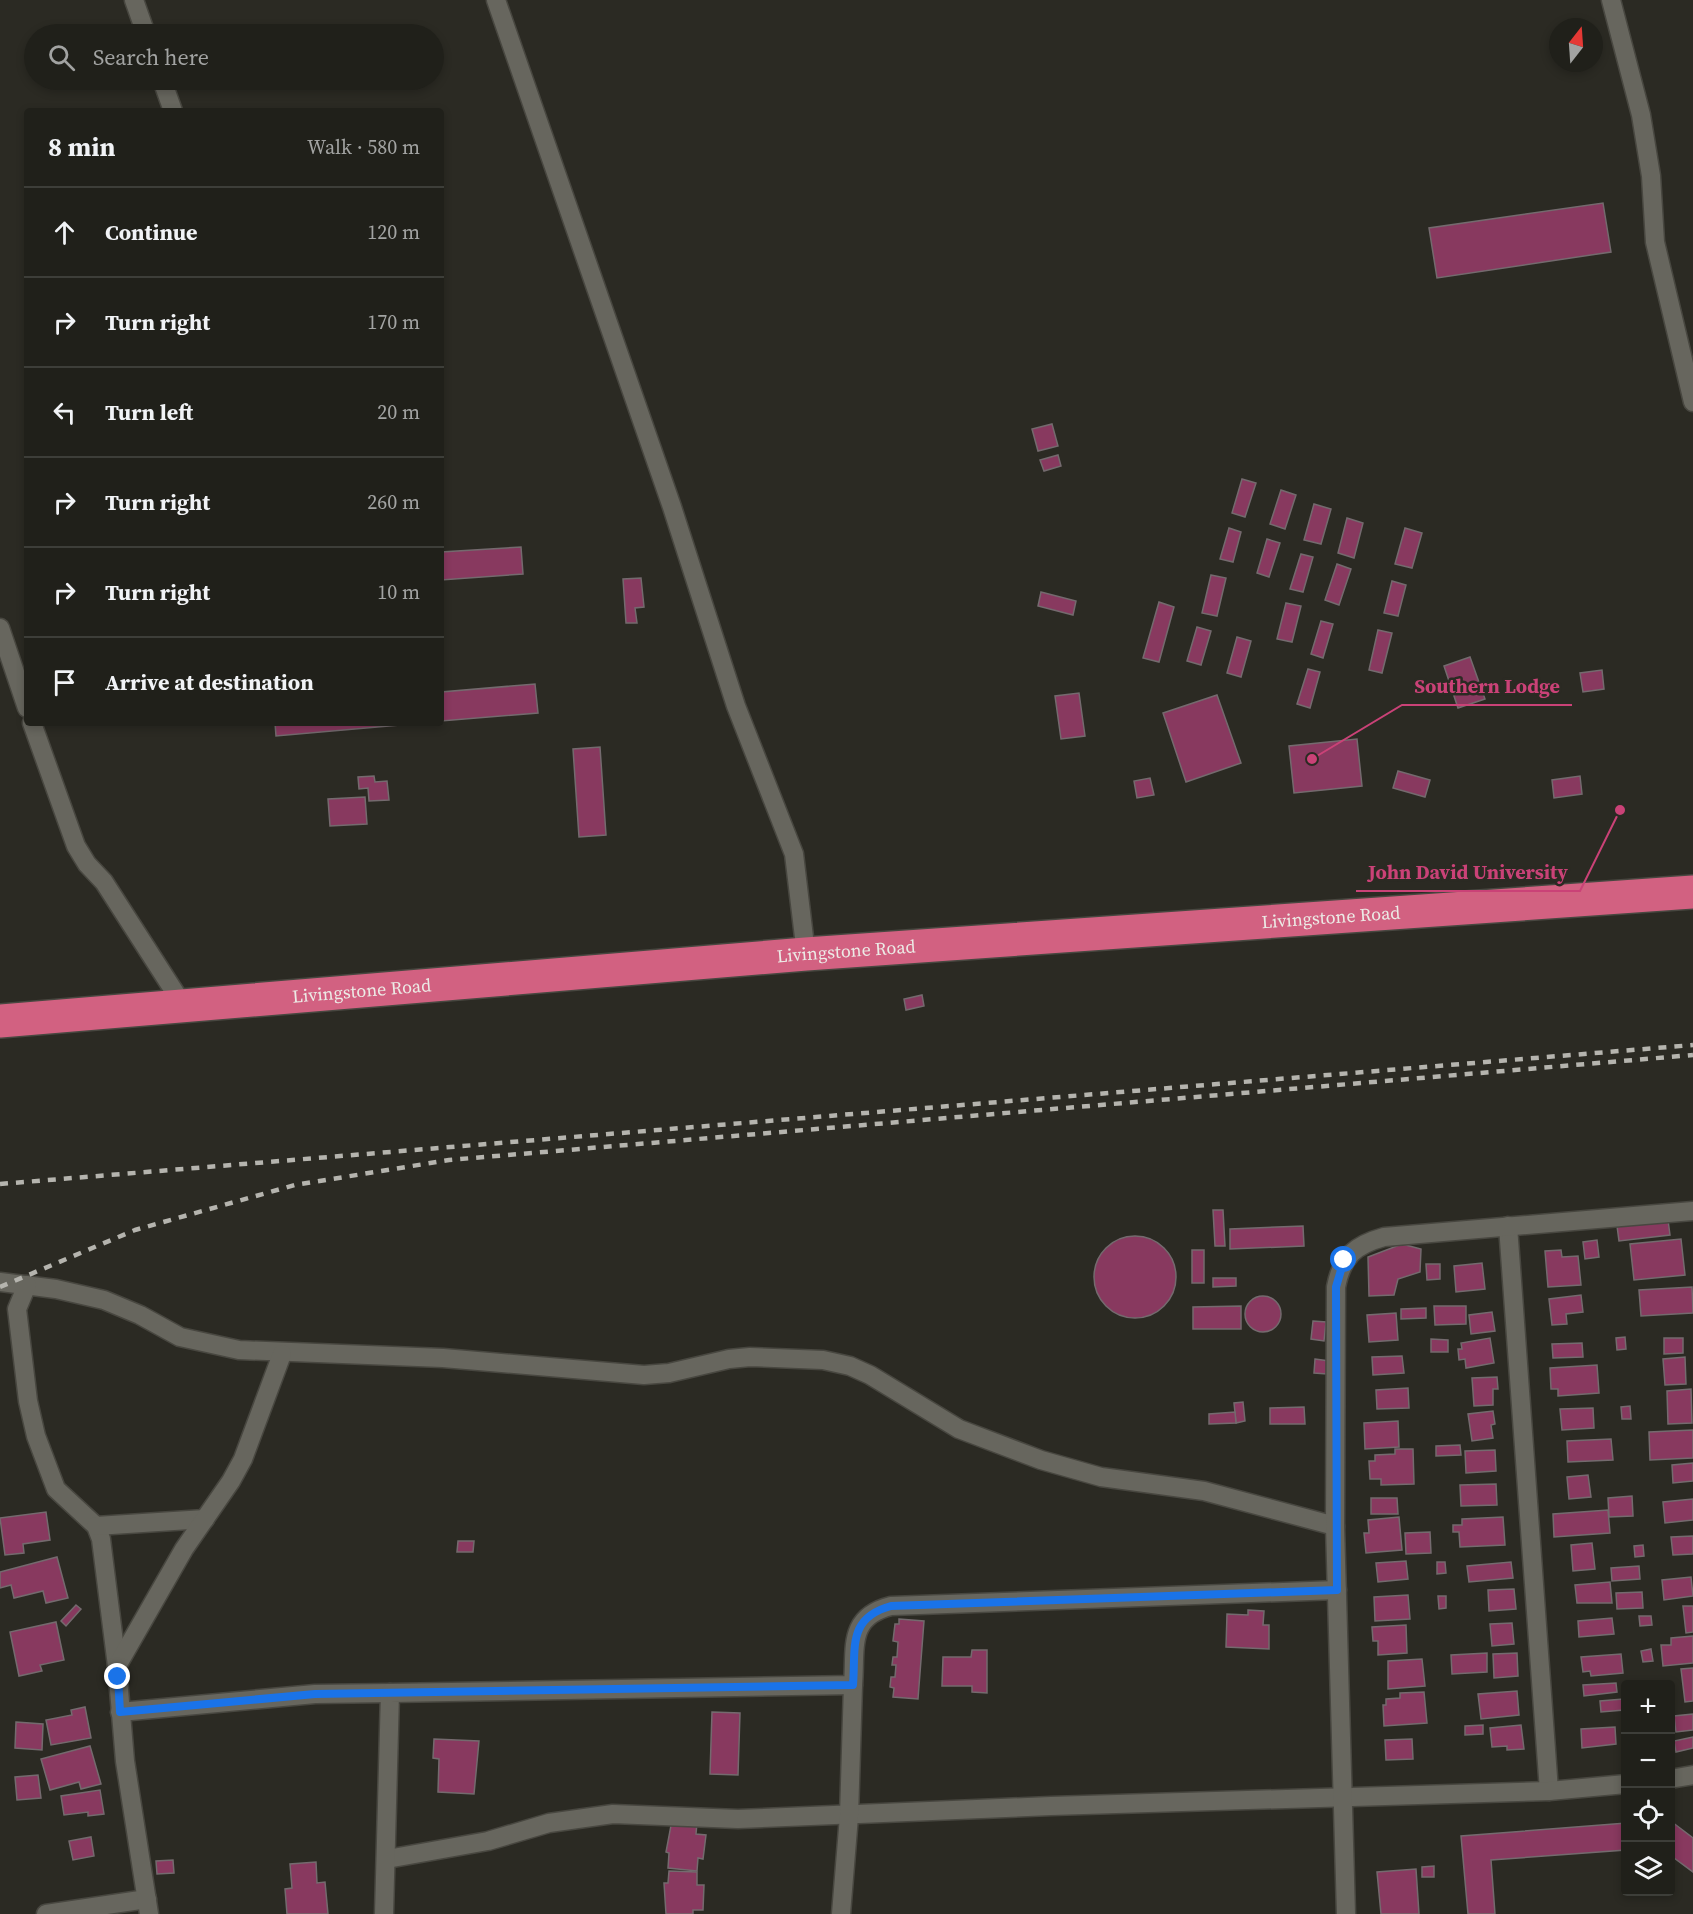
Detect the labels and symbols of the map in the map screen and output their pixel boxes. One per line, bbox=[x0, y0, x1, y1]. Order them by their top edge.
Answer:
north arrow bbox=[1549, 18, 1603, 72]
callout: Southern Lodge bbox=[1402, 667, 1572, 705]
text: Southern Lodge bbox=[1414, 672, 1560, 700]
callout: John David University bbox=[1356, 853, 1580, 891]
text: John David University bbox=[1366, 858, 1568, 886]
street label: Livingstone Road bbox=[1261, 899, 1401, 934]
street label: Livingstone Road bbox=[776, 933, 916, 968]
street label: Livingstone Road bbox=[291, 972, 432, 1009]
route start bbox=[1330, 1246, 1356, 1272]
route end bbox=[104, 1663, 130, 1689]

